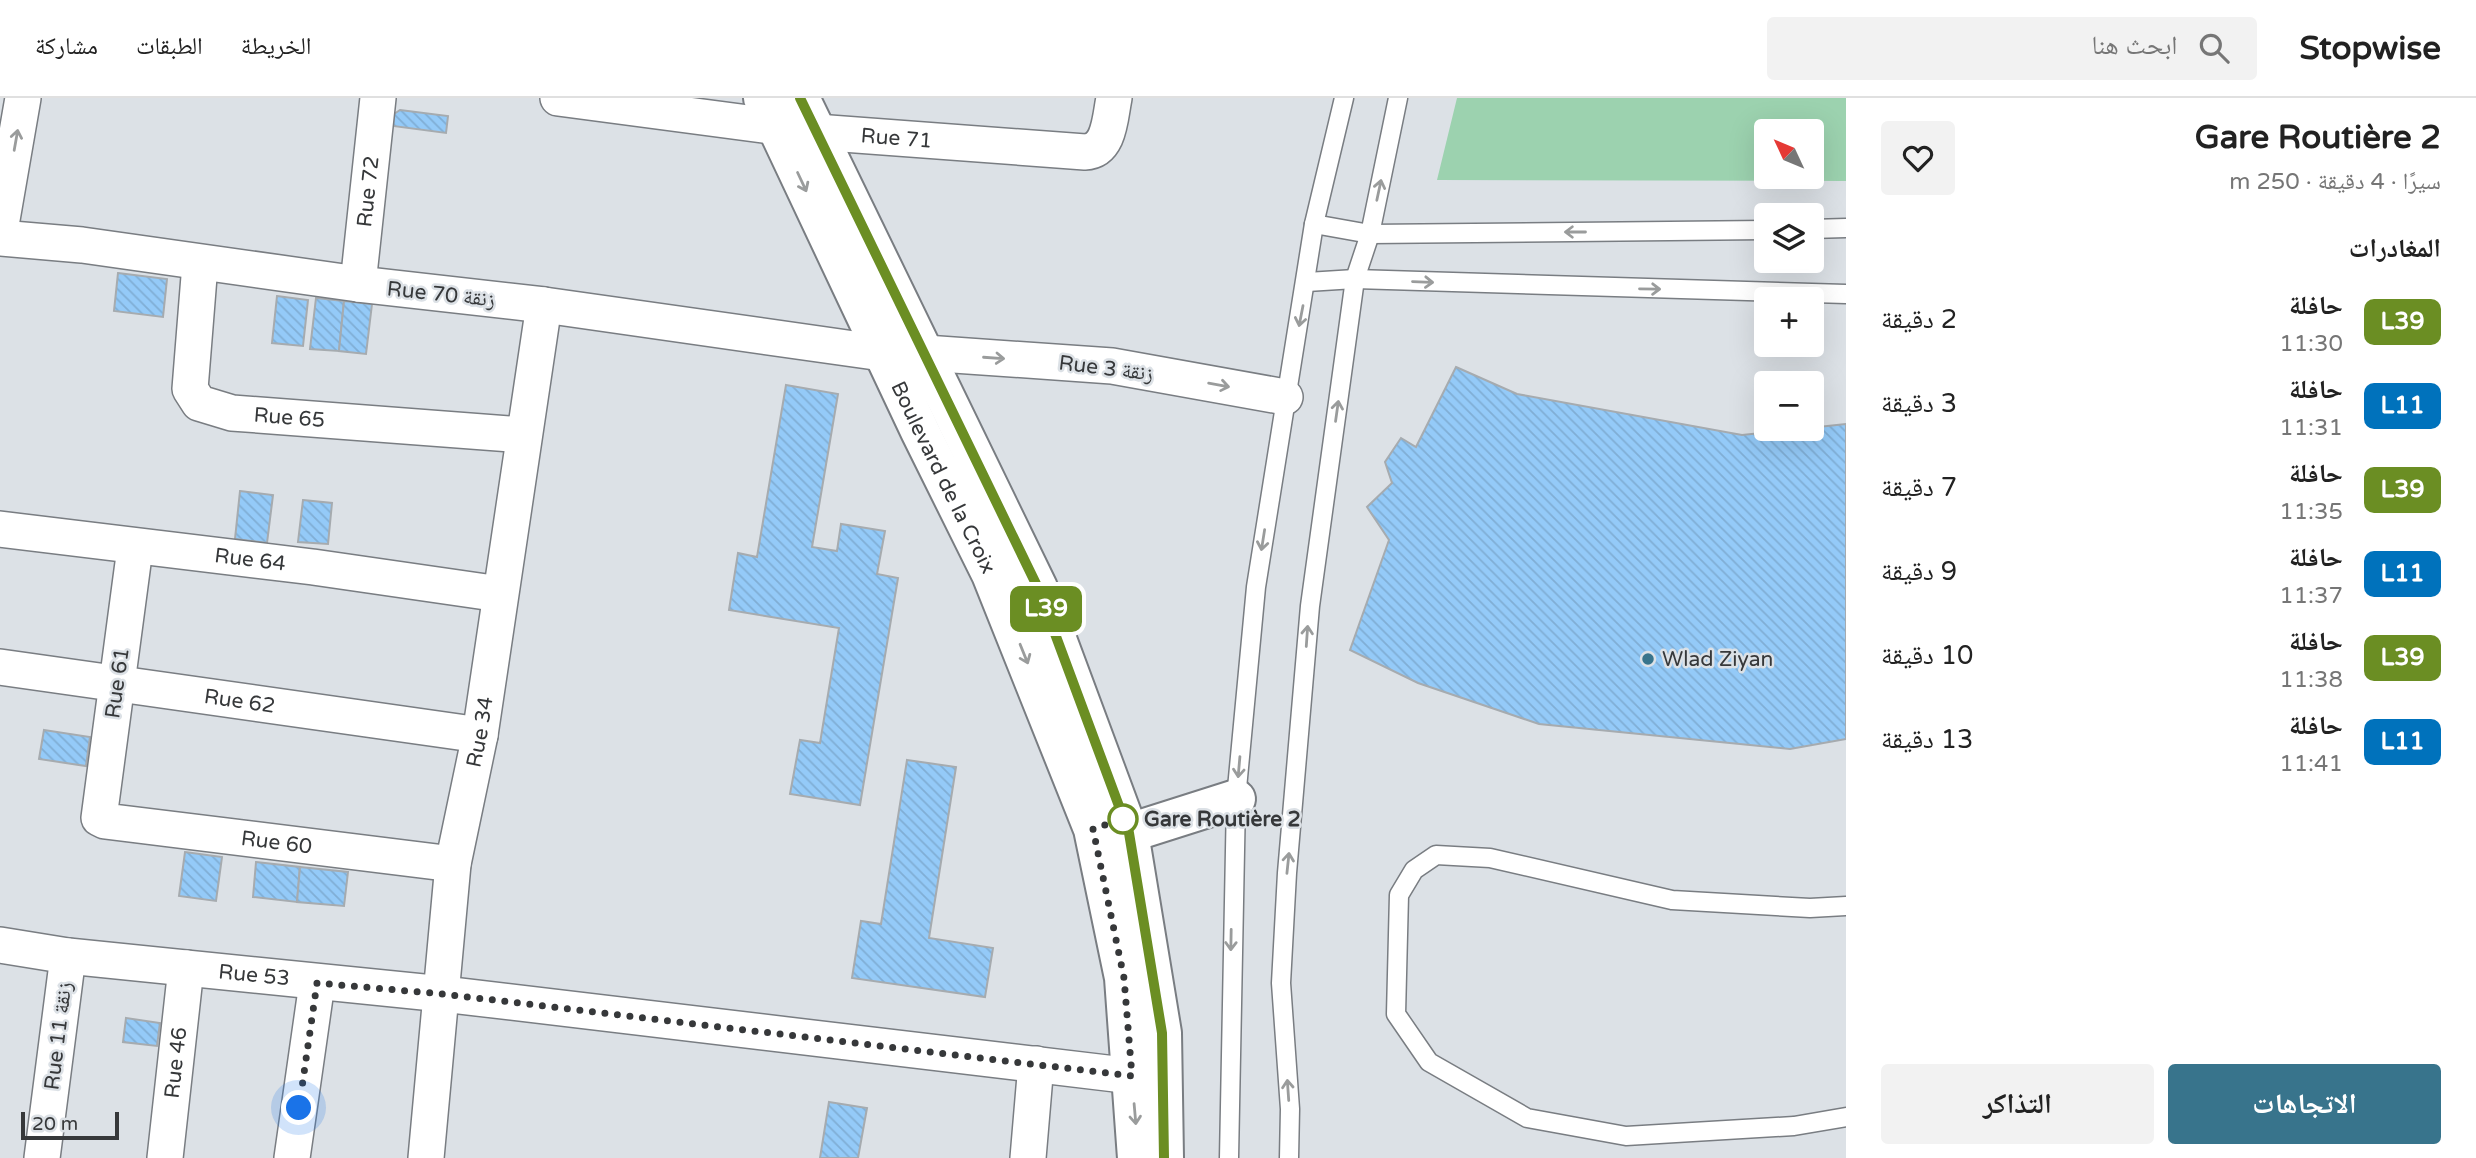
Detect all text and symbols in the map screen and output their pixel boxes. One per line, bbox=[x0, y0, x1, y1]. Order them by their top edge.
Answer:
search box bbox=[1767, 17, 2257, 80]
icon: search bbox=[2195, 29, 2233, 67]
text: Stopwise bbox=[2299, 29, 2441, 68]
text: ابحث هنا bbox=[2091, 30, 2177, 61]
text: مشاركة bbox=[35, 32, 98, 61]
text: الطبقات bbox=[136, 32, 203, 61]
text: الخريطة bbox=[241, 32, 311, 61]
text: Gare Routière 2 bbox=[2195, 118, 2441, 157]
north arrow bbox=[1754, 119, 1824, 189]
map controls bbox=[1754, 119, 1824, 441]
button: heart bbox=[1881, 121, 1955, 195]
street label: Rue 71 bbox=[860, 123, 933, 154]
one-way arrow bbox=[10, 129, 23, 152]
street label: Rue 72 bbox=[352, 155, 385, 228]
text: سيرًا · 4 دقيقة · 250 m bbox=[2229, 168, 2441, 196]
one-way arrow bbox=[796, 171, 810, 192]
one-way arrow bbox=[1372, 179, 1386, 202]
button: layers bbox=[1754, 203, 1824, 273]
one-way arrow bbox=[1564, 225, 1587, 239]
text: المغادرات bbox=[2349, 233, 2441, 264]
one-way arrow bbox=[1411, 275, 1434, 288]
street label: Rue 70 زنقة bbox=[386, 276, 496, 313]
one-way arrow bbox=[1639, 282, 1662, 296]
button: + bbox=[1754, 287, 1824, 357]
text: حافلة bbox=[2289, 290, 2343, 321]
one-way arrow bbox=[1293, 304, 1307, 327]
text: 2 دقيقة bbox=[1881, 304, 1957, 335]
text: L39 bbox=[2381, 307, 2424, 336]
text: 11:30 bbox=[2279, 330, 2343, 358]
street label: Rue 3 زنقة bbox=[1057, 350, 1155, 387]
one-way arrow bbox=[982, 352, 1004, 365]
button: − bbox=[1754, 371, 1824, 441]
text: حافلة bbox=[2289, 374, 2343, 405]
street label: Boulevard de la Croix bbox=[885, 377, 1001, 578]
one-way arrow bbox=[1207, 379, 1230, 392]
text: 3 دقيقة bbox=[1881, 388, 1957, 419]
text: L11 bbox=[2381, 391, 2424, 420]
one-way arrow bbox=[1330, 400, 1343, 422]
street label: Rue 65 bbox=[253, 403, 326, 433]
text: 11:31 bbox=[2279, 414, 2343, 442]
text: حافلة bbox=[2289, 458, 2343, 489]
text: 7 دقيقة bbox=[1881, 472, 1957, 503]
text: L39 bbox=[2381, 475, 2424, 504]
text: 11:35 bbox=[2279, 498, 2343, 526]
one-way arrow bbox=[1256, 529, 1269, 551]
text: حافلة bbox=[2289, 542, 2343, 573]
street label: Rue 64 bbox=[213, 543, 287, 577]
text: 9 دقيقة bbox=[1881, 556, 1957, 587]
text: L11 bbox=[2381, 559, 2424, 588]
text: 11:37 bbox=[2279, 582, 2343, 610]
line badge: L39 bbox=[1006, 586, 1086, 632]
text: L39 bbox=[1024, 594, 1068, 623]
one-way arrow bbox=[1301, 625, 1314, 648]
text: حافلة bbox=[2289, 626, 2343, 657]
text: 10 دقيقة bbox=[1881, 640, 1973, 671]
one-way arrow bbox=[1018, 643, 1031, 664]
text: L39 bbox=[2381, 643, 2424, 672]
street label: Rue 61 bbox=[100, 646, 135, 720]
place label: Wlad Ziyan bbox=[1662, 647, 1773, 672]
marker: Wlad Ziyan bbox=[1640, 651, 1656, 667]
text: 11:38 bbox=[2279, 666, 2343, 694]
street label: Rue 62 bbox=[202, 684, 277, 719]
street label: Rue 34 bbox=[462, 695, 499, 770]
text: حافلة bbox=[2289, 710, 2343, 741]
text: 13 دقيقة bbox=[1881, 724, 1973, 755]
text: L11 bbox=[2381, 727, 2424, 756]
text: 11:41 bbox=[2279, 750, 2343, 778]
one-way arrow bbox=[1232, 755, 1245, 777]
marker: Gare Routière 2 bbox=[1108, 804, 1138, 834]
place label: Gare Routière 2 bbox=[1144, 807, 1301, 832]
street label: Rue 60 bbox=[240, 826, 314, 859]
one-way arrow bbox=[1282, 852, 1295, 875]
one-way arrow bbox=[1224, 929, 1238, 952]
street label: Rue 53 bbox=[217, 959, 291, 991]
street label: Rue 11 زنقة bbox=[39, 981, 78, 1091]
street label: Rue 46 bbox=[160, 1026, 192, 1100]
button: التذاكر bbox=[1881, 1064, 2154, 1144]
button: الاتجاهات bbox=[2168, 1064, 2441, 1144]
one-way arrow bbox=[1282, 1079, 1295, 1102]
your location bbox=[281, 1090, 316, 1125]
one-way arrow bbox=[1129, 1102, 1142, 1125]
scale bar bbox=[21, 1109, 119, 1141]
text: 20 m bbox=[32, 1113, 78, 1135]

